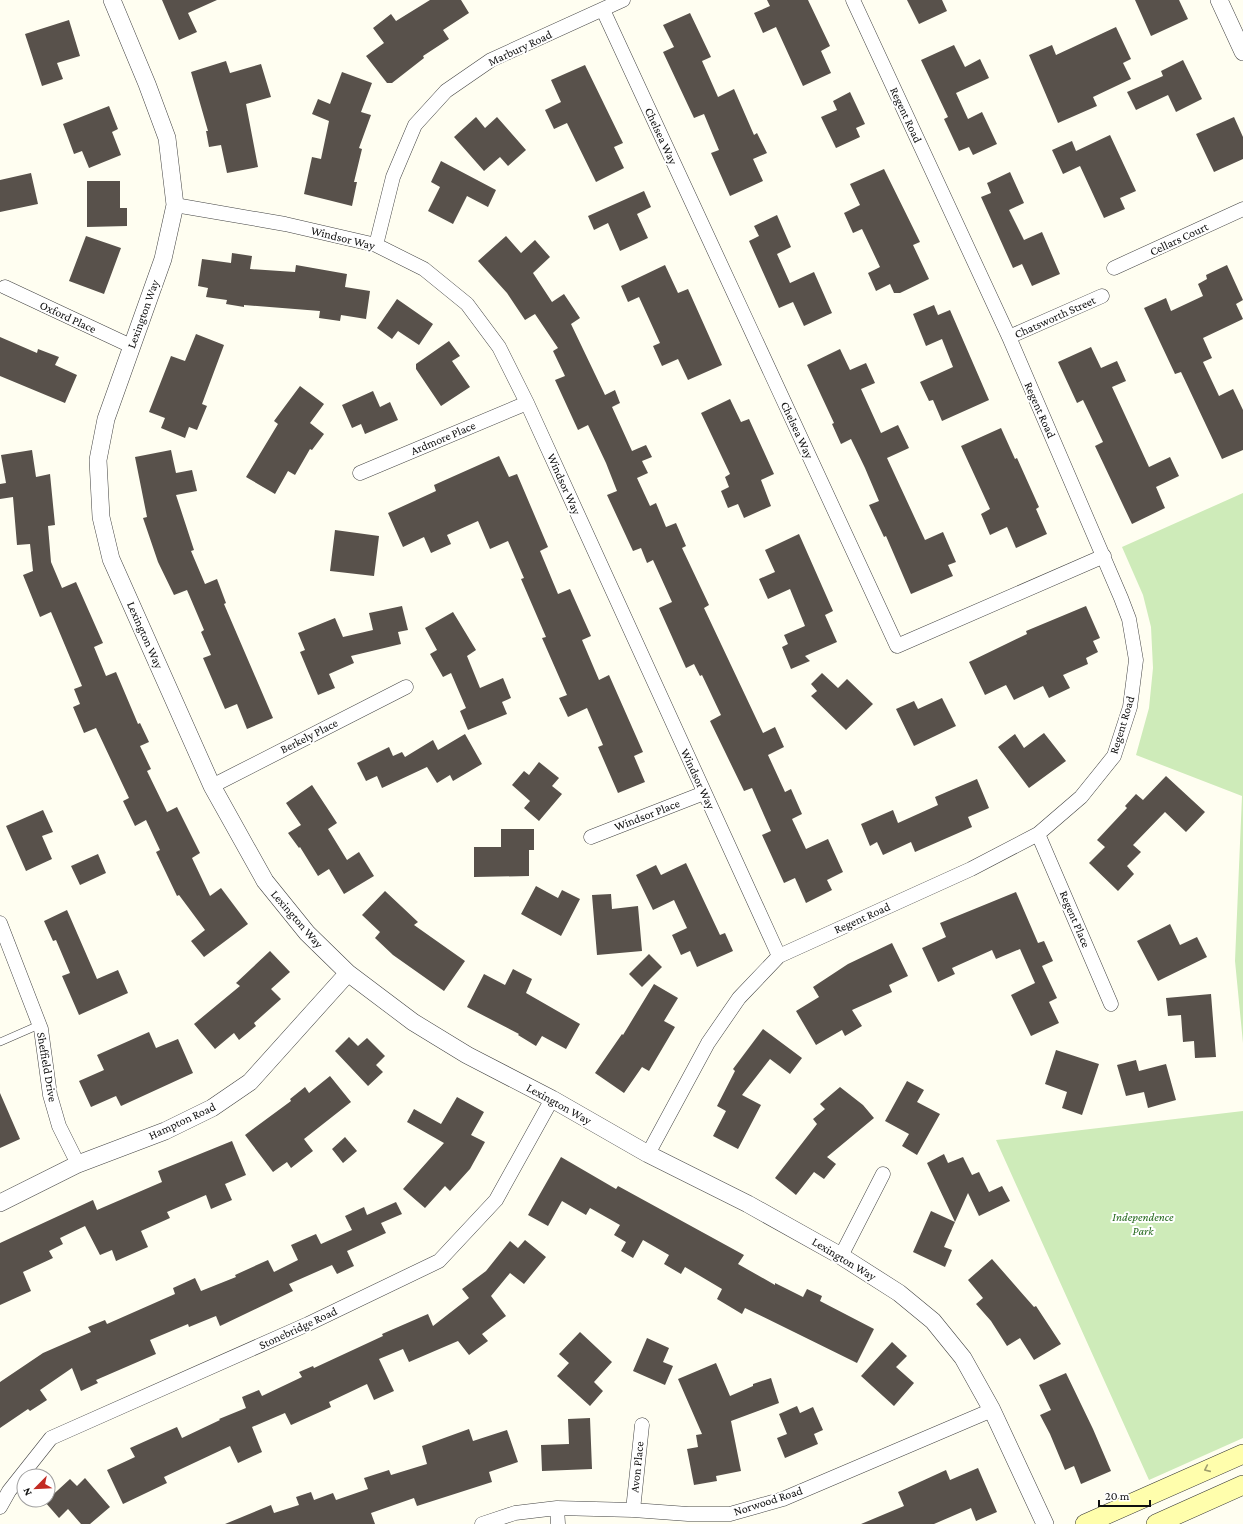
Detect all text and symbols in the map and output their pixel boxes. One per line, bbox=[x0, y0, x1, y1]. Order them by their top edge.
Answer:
street label: Marbury Road bbox=[486, 27, 555, 69]
street label: Regent Road bbox=[887, 85, 925, 146]
street label: Chelsea Way bbox=[642, 105, 680, 167]
street label: Cellars Court bbox=[1148, 219, 1211, 259]
street label: Windsor Way bbox=[310, 223, 377, 253]
street label: Lexington Way bbox=[124, 277, 162, 350]
street label: Chatsworth Street bbox=[1012, 292, 1099, 341]
street label: Oxford Place bbox=[38, 298, 98, 336]
street label: Regent Road bbox=[1021, 380, 1059, 441]
street label: Chelsea Way bbox=[778, 399, 816, 461]
street label: Ardmore Place bbox=[408, 418, 478, 458]
street label: Windsor Way bbox=[544, 451, 584, 517]
street label: Lexington Way bbox=[124, 599, 166, 671]
street label: Regent Road bbox=[1107, 694, 1138, 756]
street label: Berkely Place bbox=[278, 716, 340, 756]
street label: Windsor Way bbox=[678, 746, 718, 812]
street label: Windsor Place bbox=[612, 796, 682, 834]
street label: Lexington Way bbox=[268, 887, 326, 951]
street label: Regent Place bbox=[1057, 888, 1093, 950]
street label: Regent Road bbox=[832, 899, 893, 937]
street label: Sheffield Drive bbox=[34, 1031, 60, 1103]
street label: Lexington Way bbox=[524, 1080, 594, 1128]
street label: Hampton Road bbox=[146, 1099, 218, 1143]
park label: Independence Park bbox=[1112, 1210, 1174, 1238]
street label: Lexington Way bbox=[809, 1234, 879, 1284]
street label: Stonebridge Road bbox=[257, 1303, 340, 1352]
street label: Avon Place bbox=[627, 1441, 647, 1493]
one-way arrow bbox=[1204, 1465, 1211, 1473]
north arrow bbox=[16, 1468, 56, 1508]
scale bar bbox=[1099, 1482, 1150, 1508]
street label: Norwood Road bbox=[732, 1483, 805, 1519]
text: N bbox=[20, 1486, 34, 1498]
text: 20 m bbox=[1105, 1489, 1130, 1503]

